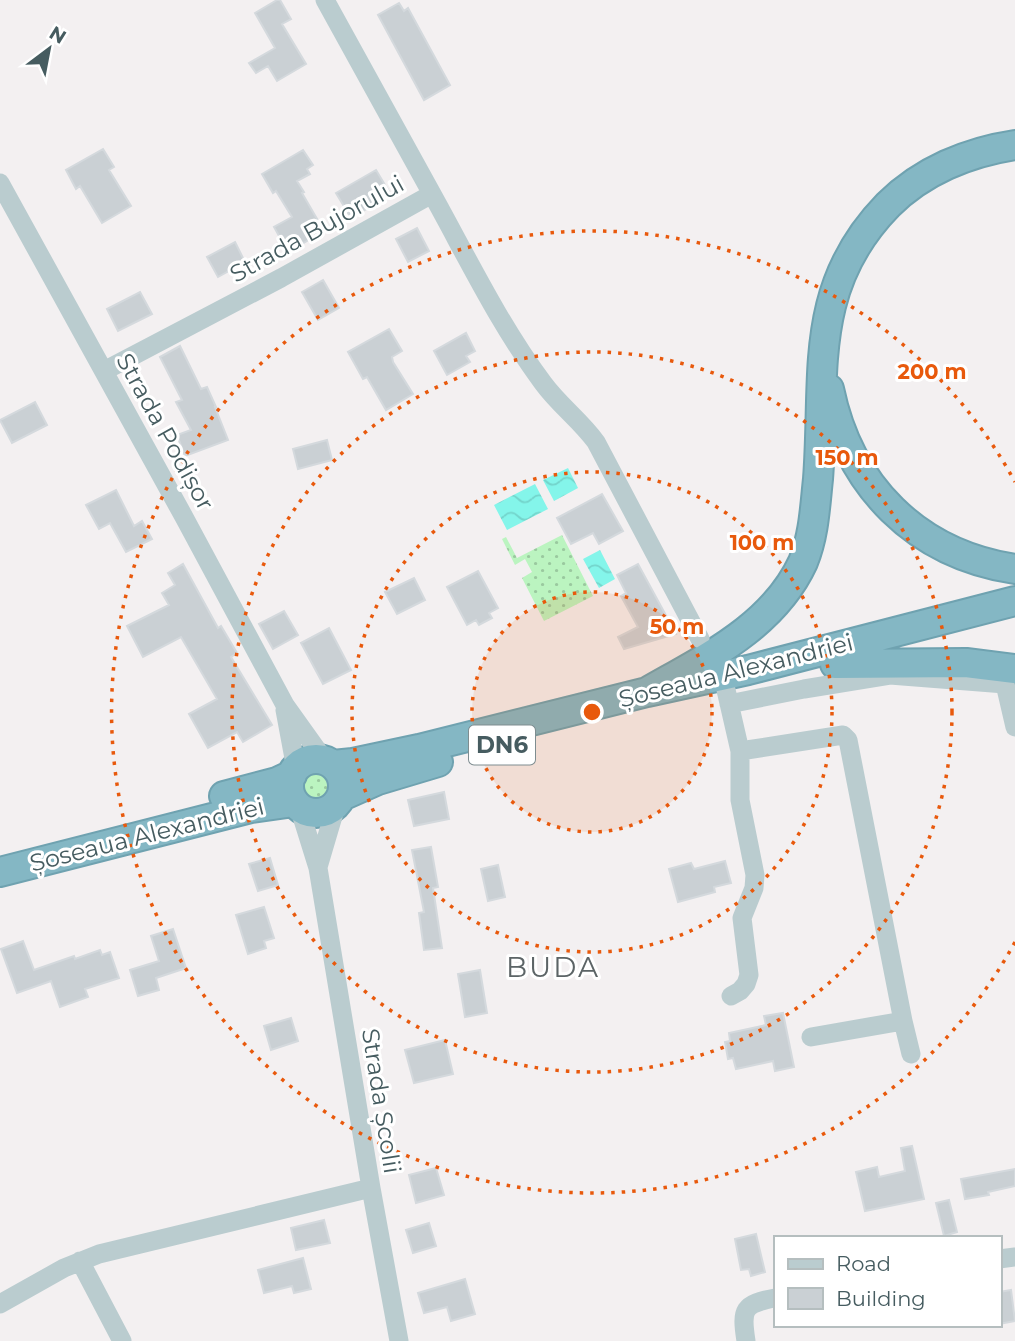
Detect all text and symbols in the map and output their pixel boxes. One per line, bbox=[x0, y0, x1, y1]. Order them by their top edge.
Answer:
north arrow bbox=[14, 14, 84, 84]
text: N bbox=[45, 21, 70, 49]
street label: Strada Bujorului bbox=[225, 169, 409, 288]
street label: Strada Podișor bbox=[110, 348, 221, 515]
text: 200 m bbox=[898, 359, 966, 384]
text: 150 m bbox=[816, 445, 878, 470]
text: 100 m bbox=[730, 530, 794, 555]
text: 50 m bbox=[650, 614, 704, 639]
street label: Șoseaua Alexandriei bbox=[616, 627, 856, 714]
centre of rings bbox=[580, 700, 604, 724]
road number: DN6 bbox=[469, 726, 535, 764]
street label: Șoseaua Alexandriei bbox=[27, 791, 267, 878]
district label: BUDA bbox=[506, 950, 600, 984]
street label: Strada Școlii bbox=[356, 1026, 407, 1176]
legend bbox=[774, 1236, 1001, 1327]
text: Road bbox=[836, 1251, 891, 1276]
text: Building bbox=[836, 1286, 926, 1311]

